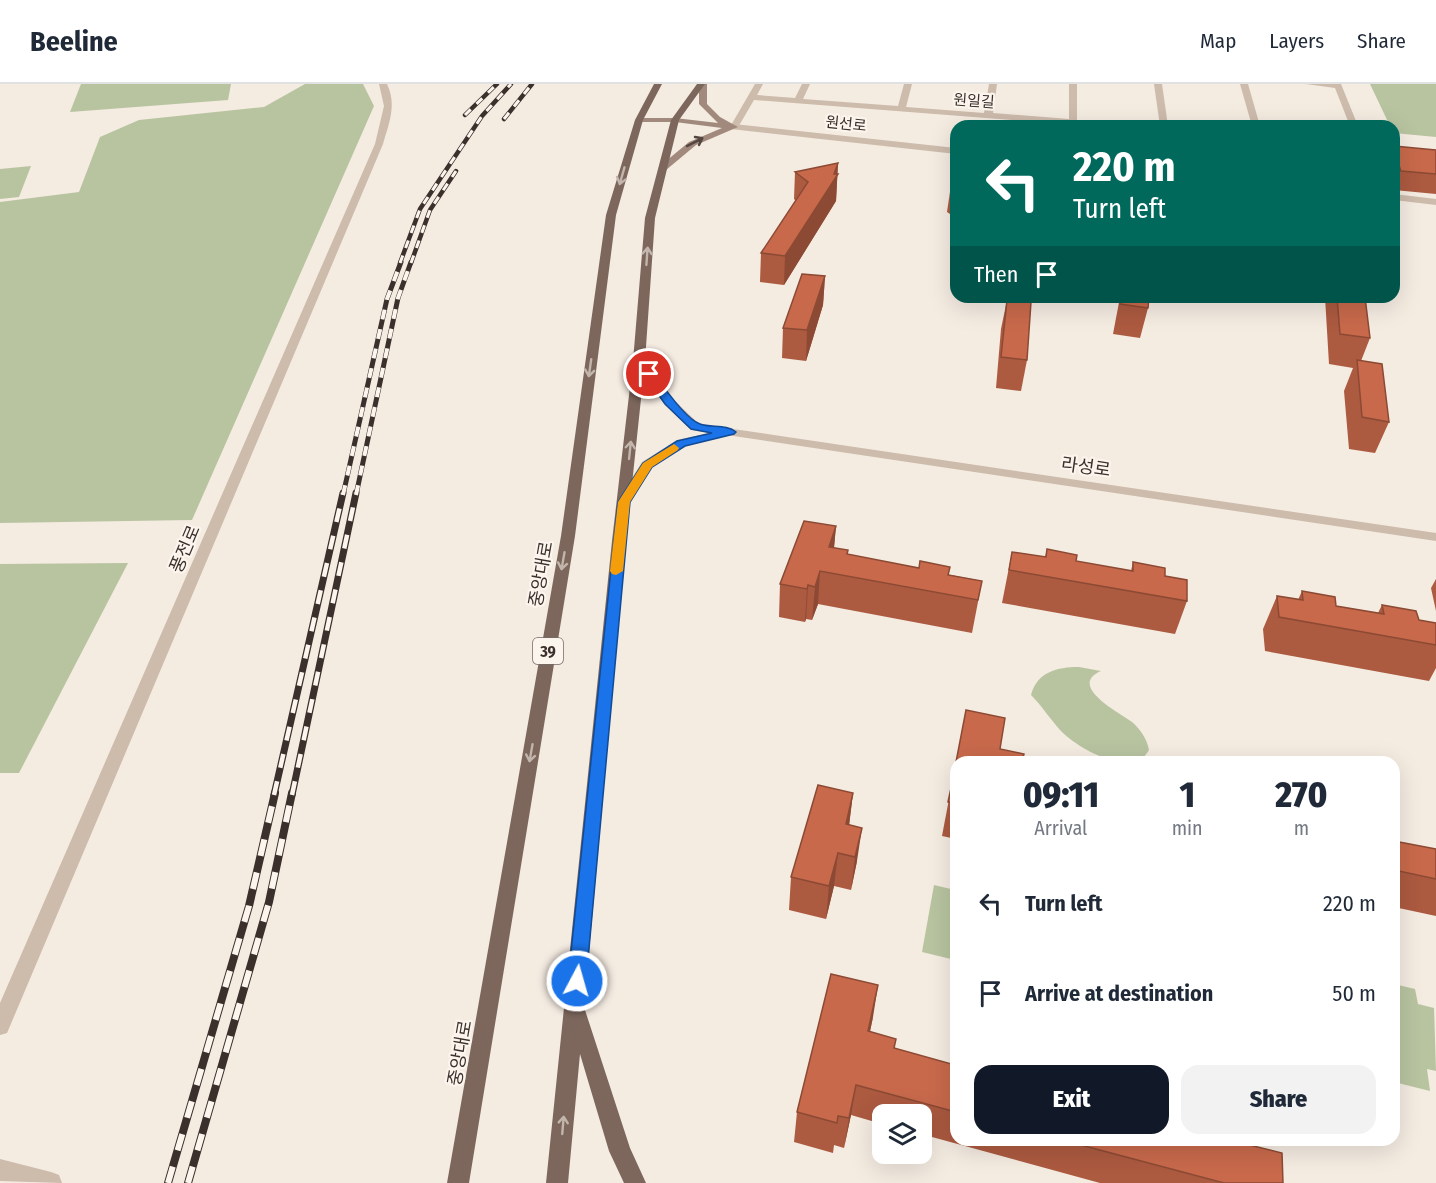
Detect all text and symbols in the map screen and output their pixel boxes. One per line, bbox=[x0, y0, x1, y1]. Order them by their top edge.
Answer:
text: Beeline bbox=[30, 25, 118, 58]
text: Map bbox=[1200, 28, 1236, 54]
text: Layers bbox=[1269, 28, 1324, 54]
text: Share bbox=[1357, 28, 1406, 54]
street label: 원일길 bbox=[953, 91, 995, 111]
street label: 원선로 bbox=[824, 113, 868, 135]
one-way arrow bbox=[685, 136, 703, 147]
text: 220 m bbox=[1073, 142, 1176, 192]
icon: left bbox=[974, 144, 1052, 222]
one-way arrow bbox=[616, 166, 627, 185]
text: Turn left bbox=[1073, 193, 1166, 225]
one-way arrow bbox=[642, 246, 653, 266]
icon: arrive bbox=[1030, 258, 1063, 291]
text: Then bbox=[974, 261, 1018, 288]
pin bbox=[623, 348, 674, 399]
one-way arrow bbox=[585, 357, 596, 377]
icon: arrive bbox=[632, 357, 665, 390]
one-way arrow bbox=[625, 441, 636, 461]
street label: 라성로 bbox=[1060, 453, 1112, 481]
street label: 풍전로 bbox=[165, 522, 205, 576]
street label: 중앙대로 bbox=[524, 539, 558, 609]
one-way arrow bbox=[558, 550, 569, 570]
road number: 39 bbox=[533, 638, 563, 664]
one-way arrow bbox=[525, 743, 536, 762]
text: 09:11 bbox=[1023, 773, 1099, 817]
text: 1 bbox=[1179, 773, 1195, 817]
text: 270 bbox=[1275, 773, 1327, 817]
text: Arrival bbox=[1034, 816, 1087, 840]
text: min bbox=[1172, 816, 1203, 840]
text: m bbox=[1294, 816, 1309, 840]
icon: left bbox=[974, 887, 1007, 920]
text: Turn left bbox=[1025, 890, 1103, 917]
text: 220 m bbox=[1323, 890, 1376, 917]
position arrow bbox=[545, 949, 609, 1013]
icon: arrive bbox=[974, 977, 1007, 1010]
text: Arrive at destination bbox=[1025, 980, 1213, 1007]
text: 50 m bbox=[1332, 980, 1376, 1007]
street label: 중앙대로 bbox=[443, 1018, 477, 1088]
button: Exit bbox=[974, 1065, 1169, 1134]
button: Share bbox=[1181, 1065, 1376, 1134]
map controls bbox=[872, 1104, 932, 1164]
button: layers bbox=[872, 1104, 932, 1164]
one-way arrow bbox=[558, 1115, 569, 1135]

